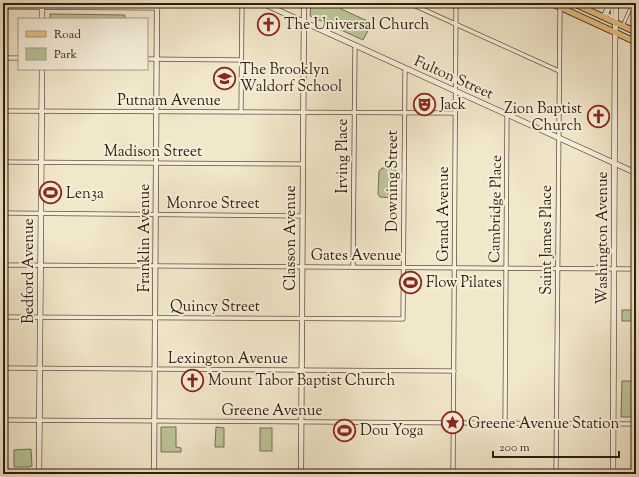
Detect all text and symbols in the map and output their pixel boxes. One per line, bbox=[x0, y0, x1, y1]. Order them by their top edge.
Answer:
church icon: The Universal Church bbox=[256, 11, 282, 37]
place label: The Universal Church bbox=[284, 15, 430, 36]
legend bbox=[18, 18, 148, 70]
text: Road bbox=[54, 26, 81, 44]
text: Park bbox=[54, 46, 77, 64]
street label: Fulton Street bbox=[410, 52, 496, 105]
place label: The Brooklyn Waldorf School bbox=[240, 60, 342, 98]
school or university icon: The Brooklyn Waldorf School bbox=[211, 65, 237, 91]
street label: Putnam Avenue bbox=[117, 91, 221, 112]
theatre icon: Jack bbox=[412, 91, 438, 117]
place label: Jack bbox=[439, 95, 466, 116]
place label: Zion Baptist Church bbox=[504, 99, 582, 137]
church icon: Zion Baptist Church bbox=[585, 104, 611, 130]
street label: Irving Place bbox=[333, 118, 354, 194]
street label: Downing Street bbox=[383, 130, 404, 232]
street label: Madison Street bbox=[104, 142, 202, 163]
street label: Cambridge Place bbox=[485, 155, 508, 263]
street label: Grand Avenue bbox=[434, 166, 455, 262]
street label: Washington Avenue bbox=[593, 171, 614, 305]
sports icon: Len3a bbox=[37, 180, 63, 206]
place label: Len3a bbox=[66, 184, 104, 205]
street label: Franklin Avenue bbox=[135, 184, 156, 292]
street label: Classon Avenue bbox=[281, 185, 302, 291]
street label: Saint James Place bbox=[537, 185, 558, 295]
street label: Monroe Street bbox=[166, 194, 260, 215]
street label: Bedford Avenue bbox=[19, 218, 40, 324]
street label: Gates Avenue bbox=[311, 246, 401, 267]
sports icon: Flow Pilates bbox=[397, 269, 423, 295]
place label: Flow Pilates bbox=[426, 273, 502, 294]
street label: Quincy Street bbox=[170, 297, 260, 318]
street label: Lexington Avenue bbox=[168, 349, 288, 370]
church icon: Mount Tabor Baptist Church bbox=[179, 367, 205, 393]
place label: Mount Tabor Baptist Church bbox=[208, 371, 395, 392]
street label: Greene Avenue bbox=[222, 401, 322, 422]
place icon: Greene Avenue Station bbox=[440, 410, 466, 436]
place label: Greene Avenue Station bbox=[468, 414, 619, 435]
sports icon: Dou Yoga bbox=[331, 417, 357, 443]
place label: Dou Yoga bbox=[360, 421, 424, 442]
scale bar bbox=[493, 433, 619, 459]
text: 200 m bbox=[499, 439, 530, 457]

